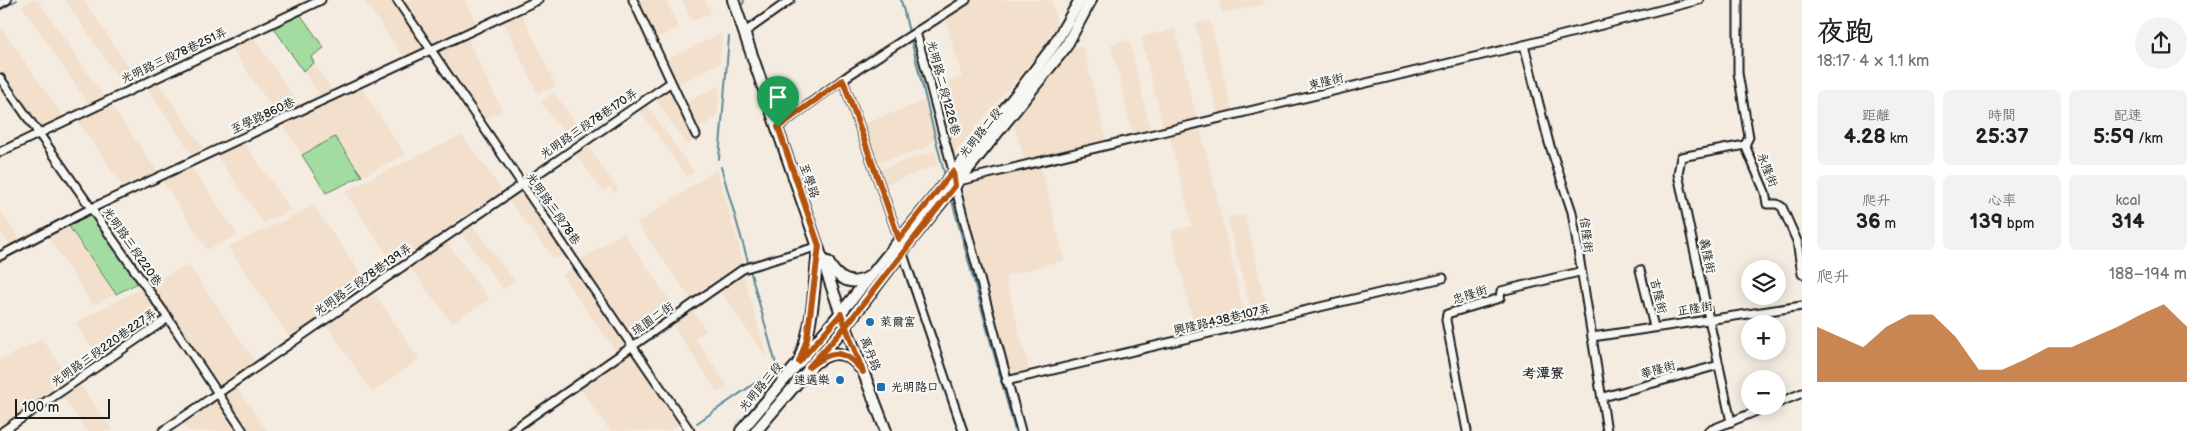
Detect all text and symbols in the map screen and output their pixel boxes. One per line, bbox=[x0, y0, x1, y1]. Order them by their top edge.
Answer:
text: 夜跑 bbox=[1817, 16, 1873, 49]
button: share bbox=[2135, 17, 2187, 69]
street label: 光明路三段78巷251弄 bbox=[118, 25, 230, 87]
street label: 光明路二段1226巷 bbox=[923, 39, 963, 137]
text: 18:17 · 4 × 1.1 km bbox=[1817, 52, 1929, 71]
street label: 東隆街 bbox=[1307, 70, 1345, 94]
pin bbox=[757, 76, 799, 127]
icon: arrive bbox=[764, 83, 792, 111]
street label: 光明路三段78巷170弄 bbox=[537, 86, 641, 162]
street label: 至學路860巷 bbox=[228, 95, 298, 137]
street label: 光明路二段 bbox=[956, 105, 1006, 161]
text: 距離 bbox=[1862, 107, 1890, 124]
text: 時間 bbox=[1988, 107, 2016, 124]
text: 配速 bbox=[2114, 107, 2142, 124]
text: 4.28 bbox=[1844, 124, 1886, 149]
text: 25:37 bbox=[1975, 124, 2029, 149]
text: 5:59 bbox=[2093, 124, 2135, 149]
text: km bbox=[1886, 130, 1908, 147]
text: /km bbox=[2135, 130, 2163, 147]
street label: 永隆街 bbox=[1754, 151, 1780, 189]
street label: 至學路 bbox=[796, 162, 822, 200]
street label: 光明路三段78巷 bbox=[523, 170, 583, 248]
text: 爬升 bbox=[1862, 192, 1890, 209]
text: 心率 bbox=[1988, 192, 2016, 209]
text: kcal bbox=[2115, 192, 2141, 209]
street label: 光明路三段220巷 bbox=[99, 205, 165, 289]
text: 36 bbox=[1856, 209, 1881, 234]
text: 139 bbox=[1970, 209, 2003, 234]
text: 314 bbox=[2111, 209, 2145, 234]
text: m bbox=[1881, 215, 1896, 232]
text: bpm bbox=[2003, 215, 2034, 232]
street label: 信隆街 bbox=[1576, 216, 1596, 254]
street label: 義隆街 bbox=[1696, 237, 1718, 275]
street label: 光明路三段78巷139弄 bbox=[311, 241, 415, 319]
map controls bbox=[1741, 260, 1786, 415]
button: layers bbox=[1741, 260, 1786, 305]
text: 188–194 m bbox=[2109, 265, 2187, 284]
text: 爬升 bbox=[1817, 268, 1849, 287]
street label: 吉隆街 bbox=[1646, 277, 1670, 315]
street label: 忠隆街 bbox=[1451, 282, 1489, 308]
street label: 琉園二街 bbox=[629, 299, 677, 339]
street label: 正隆街 bbox=[1676, 299, 1714, 319]
street label: 興隆路438巷107弄 bbox=[1172, 302, 1272, 338]
street label: 光明路三段220巷227弄 bbox=[48, 306, 160, 390]
place label: 萊爾富 bbox=[880, 315, 916, 330]
button: + bbox=[1741, 315, 1786, 360]
marker: 萊爾富 bbox=[864, 316, 876, 328]
street label: 萬丹路 bbox=[857, 335, 883, 373]
street label: 華隆街 bbox=[1639, 358, 1677, 382]
street label: 光明路三段 bbox=[736, 359, 786, 415]
district label: 考潭寮 bbox=[1522, 365, 1564, 382]
button: − bbox=[1741, 370, 1786, 415]
place label: 速邁樂 bbox=[794, 373, 830, 388]
marker: 速邁樂 bbox=[834, 374, 846, 386]
place label: 光明路口 bbox=[891, 380, 939, 395]
marker: 光明路口 bbox=[875, 381, 887, 393]
scale bar bbox=[15, 396, 110, 419]
text: 100 m bbox=[22, 399, 59, 416]

